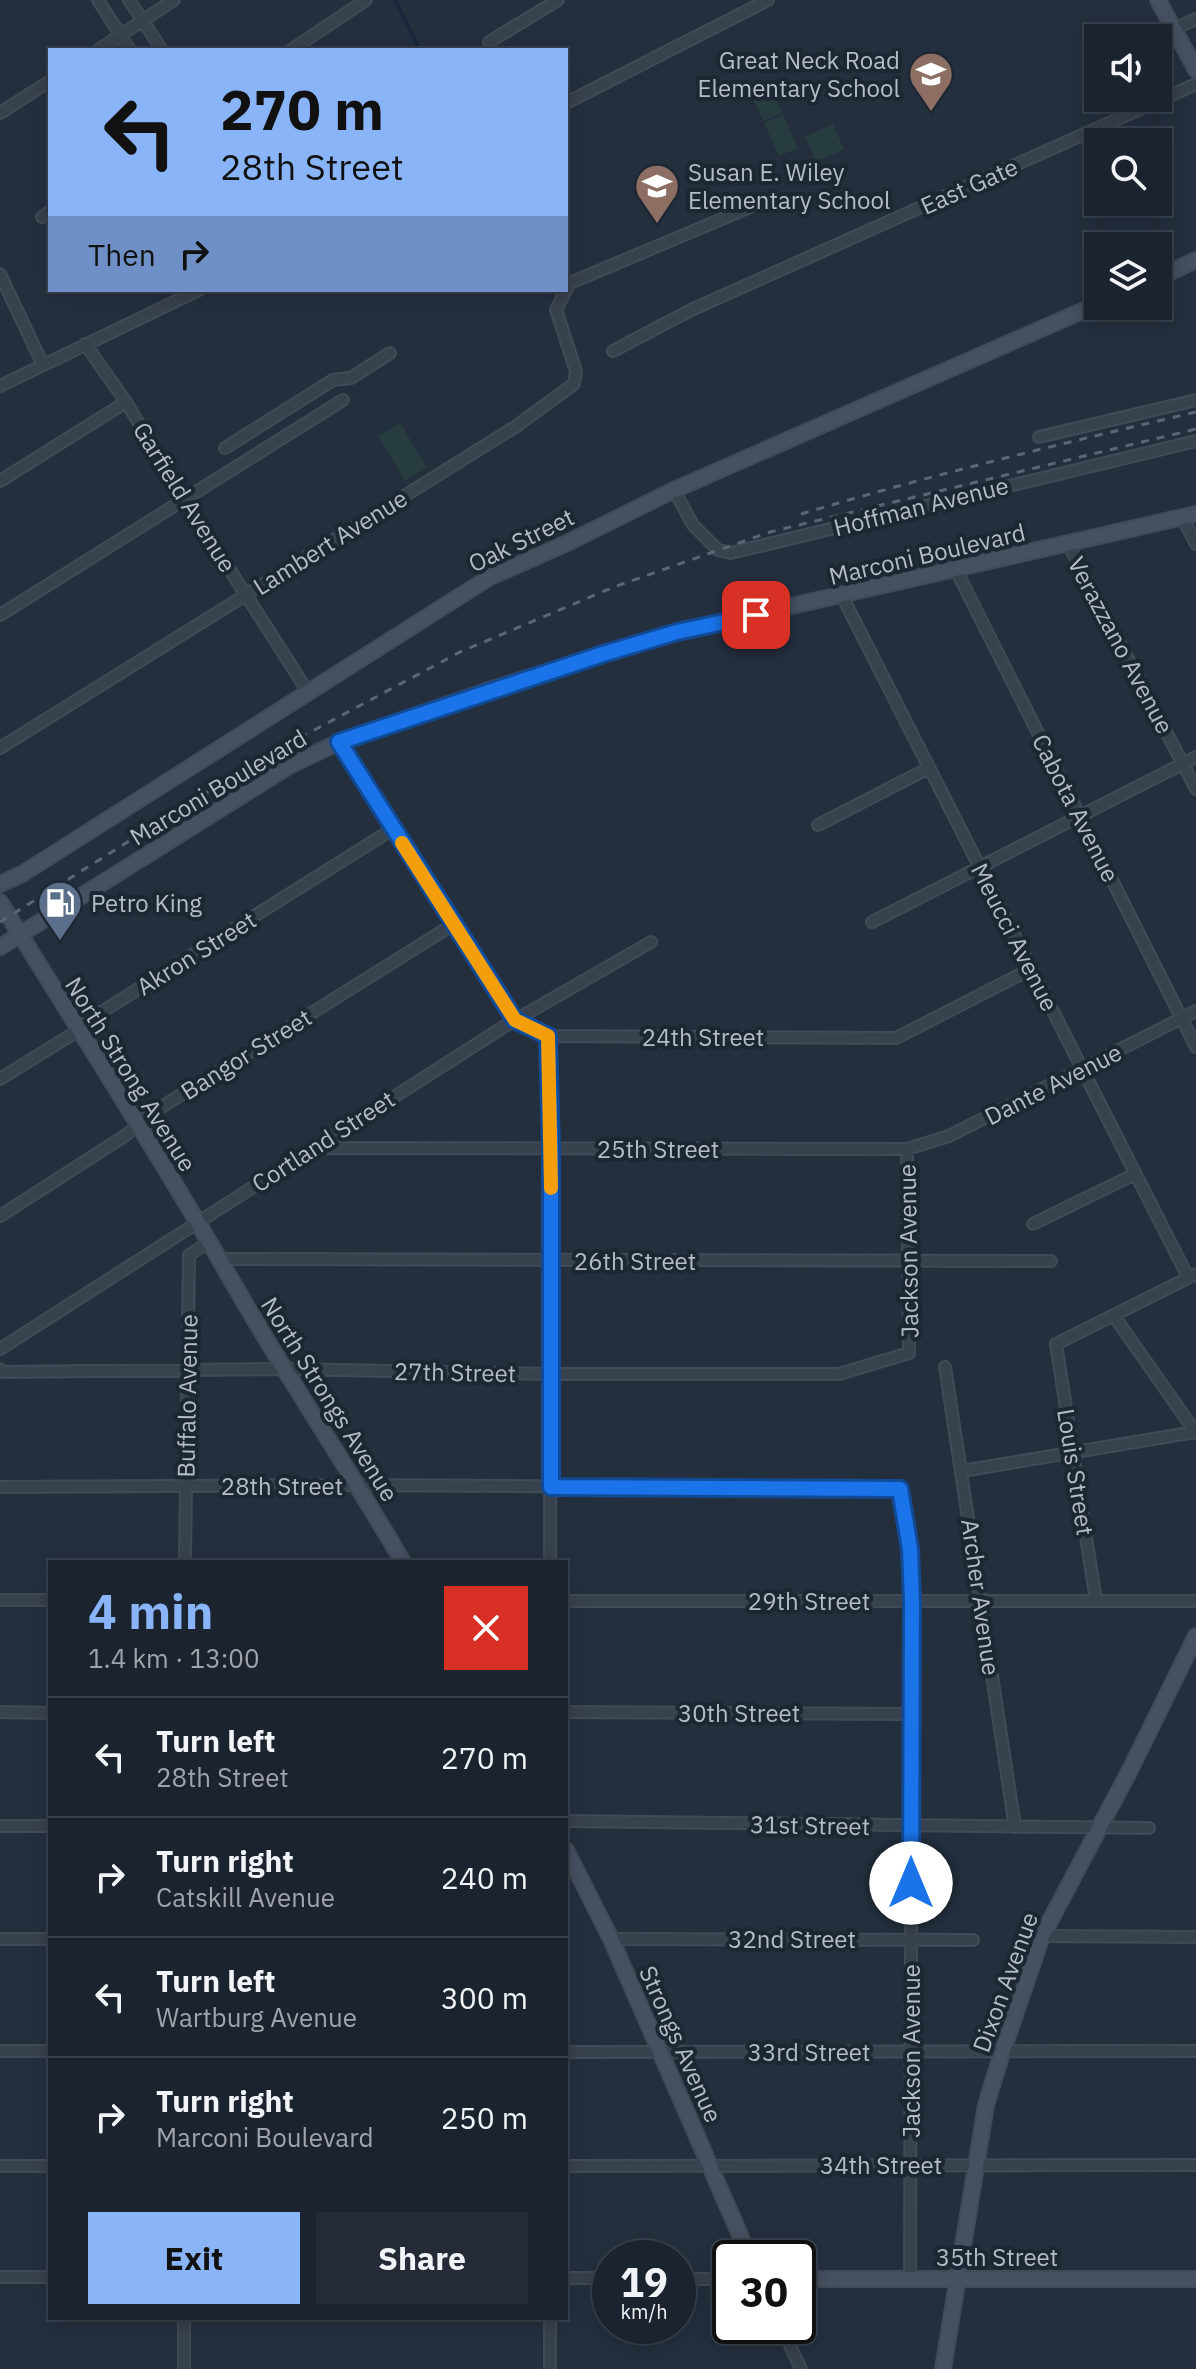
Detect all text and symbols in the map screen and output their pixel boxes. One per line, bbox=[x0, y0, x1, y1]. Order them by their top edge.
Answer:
map controls bbox=[1084, 24, 1172, 320]
button: sound bbox=[1084, 24, 1172, 112]
place label: Great Neck Road Elementary School bbox=[698, 44, 900, 104]
school or university icon: Great Neck Road Elementary School bbox=[907, 50, 955, 113]
text: 270 m bbox=[220, 73, 384, 145]
icon: left bbox=[88, 80, 192, 184]
button: search bbox=[1084, 128, 1172, 216]
text: 28th Street bbox=[220, 143, 404, 190]
street label: East Gate bbox=[915, 150, 1023, 222]
place label: Susan E. Wiley Elementary School bbox=[688, 156, 890, 216]
school or university icon: Susan E. Wiley Elementary School bbox=[633, 162, 681, 225]
icon: right bbox=[172, 232, 216, 276]
button: layers bbox=[1084, 232, 1172, 320]
text: Then bbox=[88, 235, 156, 274]
street label: Garfield Avenue bbox=[126, 416, 244, 578]
street label: Hoffman Avenue bbox=[830, 469, 1012, 543]
street label: Lambert Avenue bbox=[247, 482, 413, 602]
street label: Oak Street bbox=[463, 501, 579, 579]
street label: Marconi Boulevard bbox=[826, 516, 1028, 592]
street label: Verazzano Avenue bbox=[1061, 551, 1181, 739]
pin bbox=[722, 581, 790, 649]
icon: arrive bbox=[734, 593, 778, 637]
street label: Marconi Boulevard bbox=[124, 722, 312, 852]
street label: Cabota Avenue bbox=[1025, 729, 1127, 887]
street label: Meucci Avenue bbox=[964, 858, 1066, 1016]
fuel station icon: Petro King bbox=[36, 879, 84, 942]
place label: Petro King bbox=[91, 887, 202, 919]
street label: Akron Street bbox=[130, 904, 262, 1002]
street label: North Strong Avenue bbox=[58, 971, 204, 1177]
street label: Bangor Street bbox=[175, 1001, 317, 1107]
street label: 24th Street bbox=[642, 1021, 764, 1053]
street label: Dante Avenue bbox=[979, 1036, 1127, 1132]
street label: Cortland Street bbox=[245, 1083, 401, 1199]
street label: 25th Street bbox=[597, 1133, 719, 1165]
street label: Jackson Avenue bbox=[890, 1164, 926, 1338]
street label: 26th Street bbox=[574, 1245, 696, 1277]
street label: North Strongs Avenue bbox=[254, 1291, 406, 1507]
street label: Buffalo Avenue bbox=[170, 1314, 204, 1478]
street label: 27th Street bbox=[394, 1355, 516, 1389]
street label: Louis Street bbox=[1050, 1406, 1102, 1538]
street label: 28th Street bbox=[221, 1470, 343, 1502]
street label: Archer Avenue bbox=[954, 1517, 1008, 1677]
text: 4 min bbox=[88, 1580, 213, 1642]
street label: 29th Street bbox=[748, 1585, 870, 1617]
button: close bbox=[444, 1586, 528, 1670]
text: 1.4 km · 13:00 bbox=[88, 1641, 260, 1675]
street label: 30th Street bbox=[678, 1697, 800, 1729]
text: Turn left bbox=[156, 1721, 275, 1760]
icon: left bbox=[88, 1735, 132, 1779]
text: 270 m bbox=[441, 1738, 528, 1777]
text: 28th Street bbox=[156, 1760, 289, 1794]
street label: 31st Street bbox=[750, 1808, 870, 1842]
text: Turn right bbox=[156, 1841, 294, 1880]
position arrow bbox=[869, 1841, 953, 1925]
icon: right bbox=[88, 1855, 132, 1899]
text: 240 m bbox=[441, 1858, 528, 1897]
text: Catskill Avenue bbox=[156, 1880, 335, 1914]
street label: Dixon Avenue bbox=[965, 1908, 1045, 2056]
street label: 32nd Street bbox=[728, 1923, 856, 1955]
text: Turn left bbox=[156, 1961, 275, 2000]
street label: Strongs Avenue bbox=[632, 1961, 730, 2127]
street label: Jackson Avenue bbox=[895, 1964, 927, 2138]
icon: left bbox=[88, 1975, 132, 2019]
text: 300 m bbox=[441, 1978, 528, 2017]
text: Wartburg Avenue bbox=[156, 2000, 357, 2034]
street label: 33rd Street bbox=[748, 2036, 870, 2068]
text: Turn right bbox=[156, 2081, 294, 2120]
icon: right bbox=[88, 2095, 132, 2139]
text: 250 m bbox=[441, 2098, 528, 2137]
text: Marconi Boulevard bbox=[156, 2120, 374, 2154]
street label: 34th Street bbox=[820, 2149, 942, 2181]
button: Exit bbox=[88, 2212, 300, 2304]
button: Share bbox=[316, 2212, 528, 2304]
speed limit sign: 30 bbox=[712, 2240, 816, 2344]
street label: 35th Street bbox=[936, 2241, 1058, 2273]
text: 19 bbox=[620, 2256, 668, 2308]
text: km/h bbox=[620, 2298, 668, 2325]

